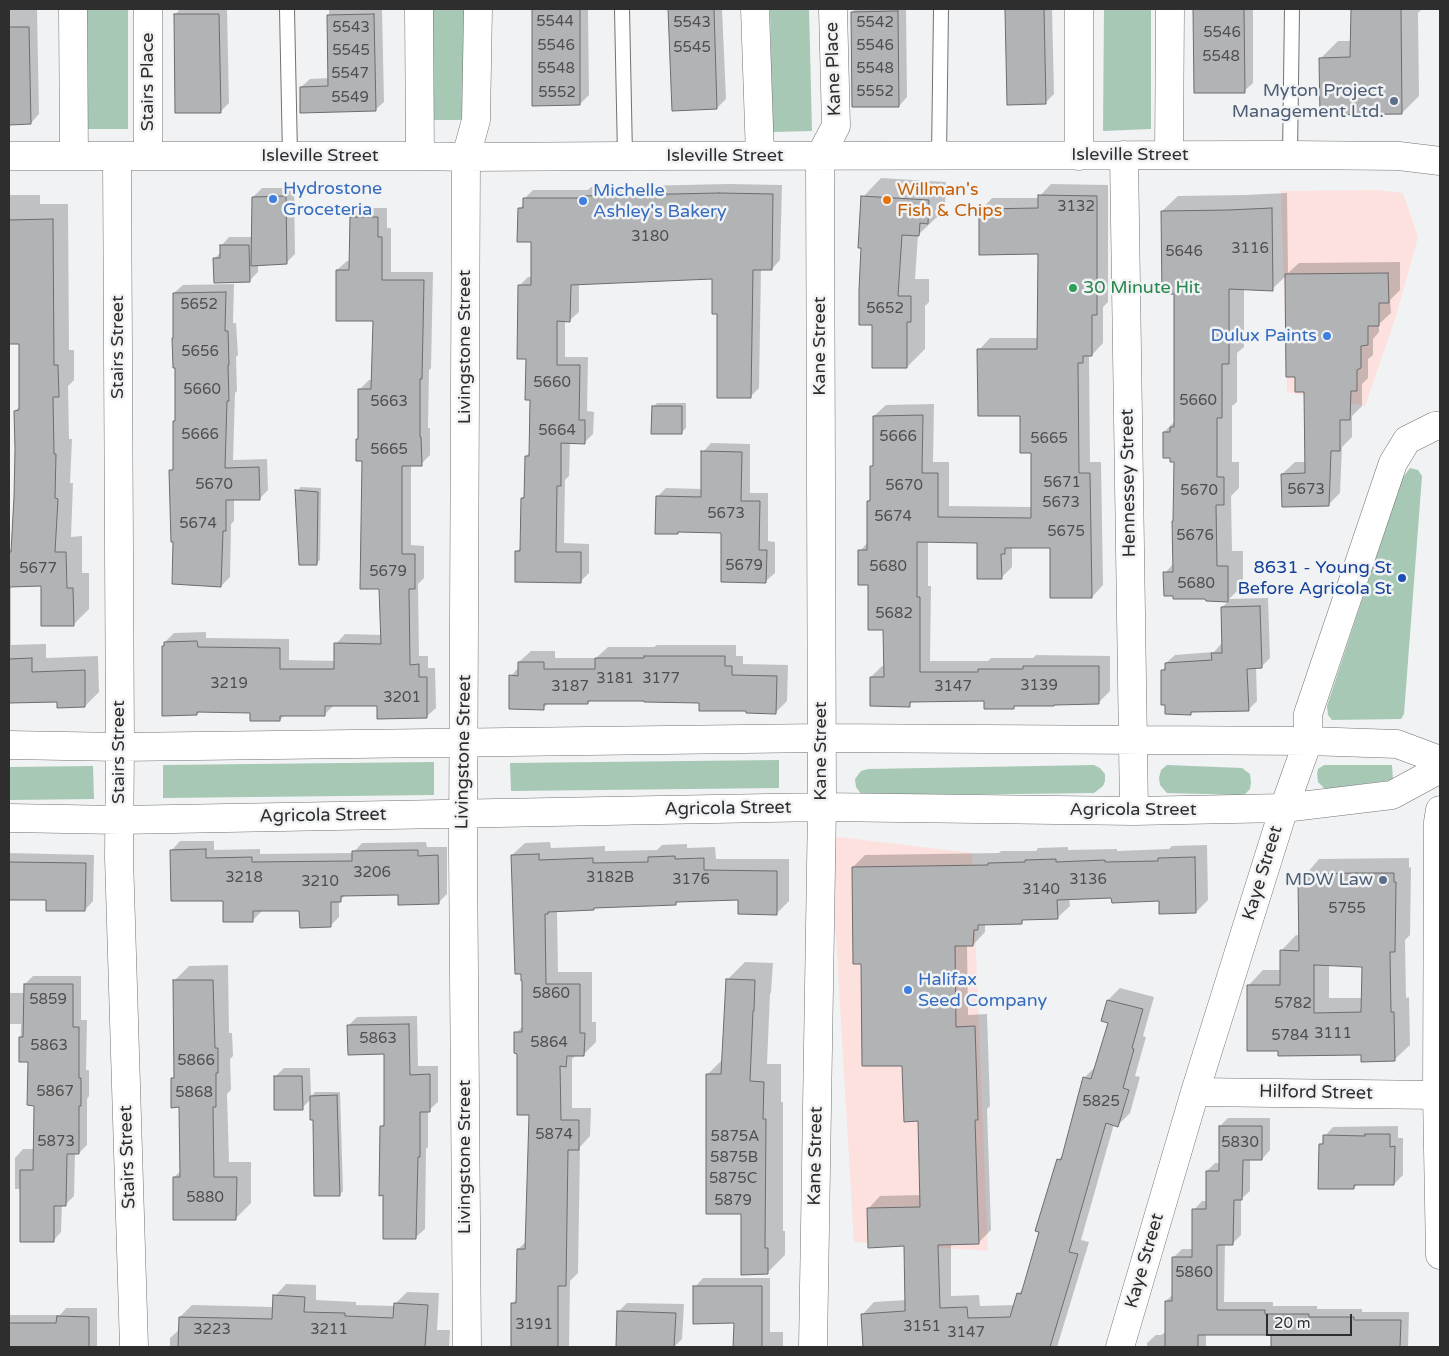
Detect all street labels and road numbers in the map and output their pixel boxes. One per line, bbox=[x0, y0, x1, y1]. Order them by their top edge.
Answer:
street label: Kane Place bbox=[822, 22, 846, 116]
street label: Stairs Place bbox=[137, 33, 159, 131]
street label: Isleville Street bbox=[1071, 144, 1189, 166]
street label: Isleville Street bbox=[261, 145, 379, 167]
street label: Isleville Street bbox=[666, 145, 784, 167]
street label: Livingstone Street bbox=[454, 270, 476, 424]
street label: Stairs Street bbox=[107, 295, 129, 399]
street label: Kane Street bbox=[809, 296, 831, 396]
street label: Hennessey Street bbox=[1117, 408, 1141, 558]
street label: Livingstone Street bbox=[452, 674, 476, 830]
street label: Stairs Street bbox=[108, 700, 130, 804]
street label: Kane Street bbox=[810, 701, 832, 801]
street label: Agricola Street bbox=[664, 797, 792, 821]
street label: Agricola Street bbox=[1069, 799, 1197, 821]
street label: Agricola Street bbox=[259, 804, 387, 828]
street label: Kaye Street bbox=[1238, 823, 1288, 923]
street label: Livingstone Street bbox=[454, 1080, 476, 1234]
street label: Hilford Street bbox=[1259, 1081, 1373, 1105]
street label: Stairs Street bbox=[115, 1105, 141, 1209]
street label: Kane Street bbox=[804, 1106, 828, 1206]
street label: Kaye Street bbox=[1121, 1211, 1169, 1311]

